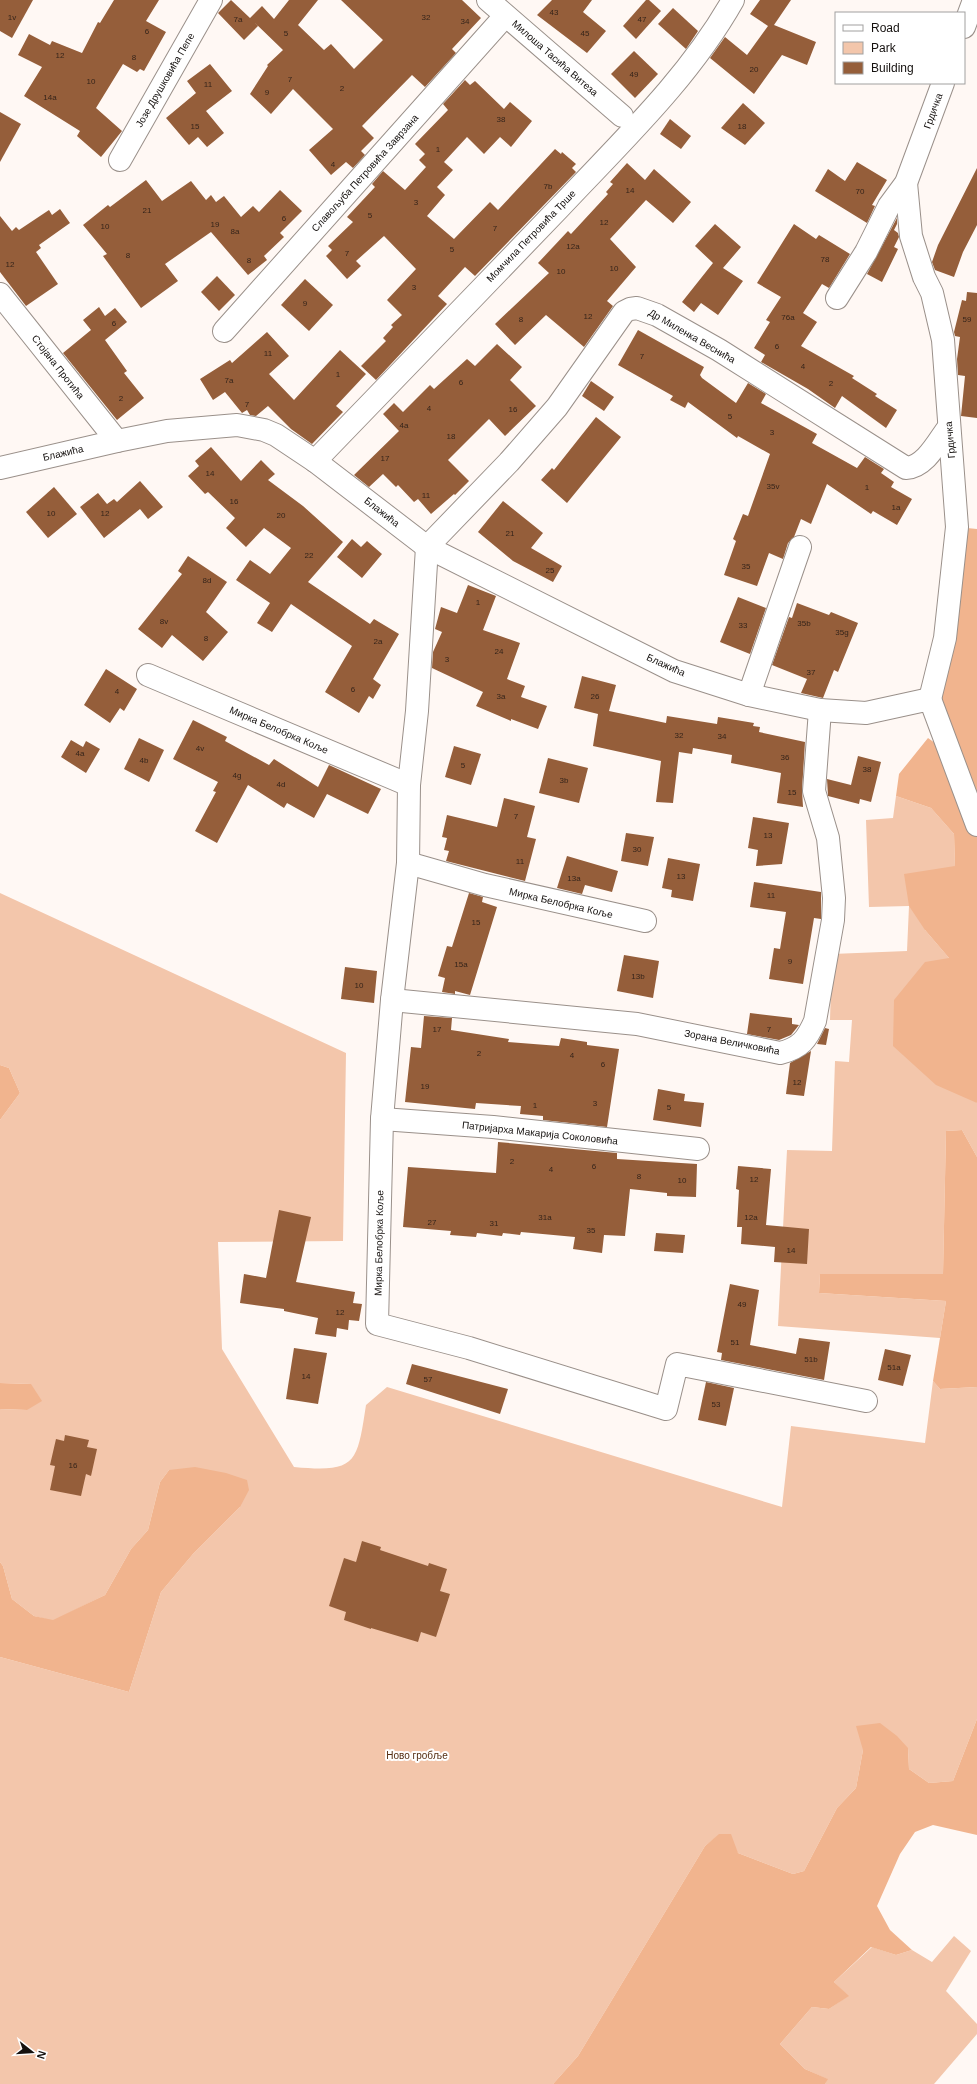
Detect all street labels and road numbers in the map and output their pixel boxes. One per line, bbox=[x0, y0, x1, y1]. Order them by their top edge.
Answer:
street label: Милоша Тасића Витеза bbox=[510, 18, 600, 98]
street label: Јозе Друшковића Пепе bbox=[133, 31, 197, 129]
street label: Грдичка bbox=[922, 91, 945, 130]
street label: Славољуба Петровића Заврзана bbox=[309, 112, 421, 234]
street label: Момчила Петровића Трше bbox=[484, 187, 578, 284]
street label: Др Миленка Веснића bbox=[647, 307, 738, 366]
street label: Стојана Протића bbox=[30, 333, 87, 402]
street label: Грдичка bbox=[943, 421, 957, 459]
street label: Блажића bbox=[42, 443, 85, 463]
street label: Блажића bbox=[362, 495, 402, 529]
street label: Блажића bbox=[645, 652, 687, 679]
street label: Мирка Белобрка Коље bbox=[228, 704, 330, 756]
street label: Мирка Белобрка Коље bbox=[508, 886, 614, 920]
street label: Зорана Величковића bbox=[683, 1027, 781, 1057]
street label: Патријарха Макарија Соколовића bbox=[461, 1119, 619, 1147]
street label: Мирка Белобрка Коље bbox=[373, 1190, 385, 1296]

